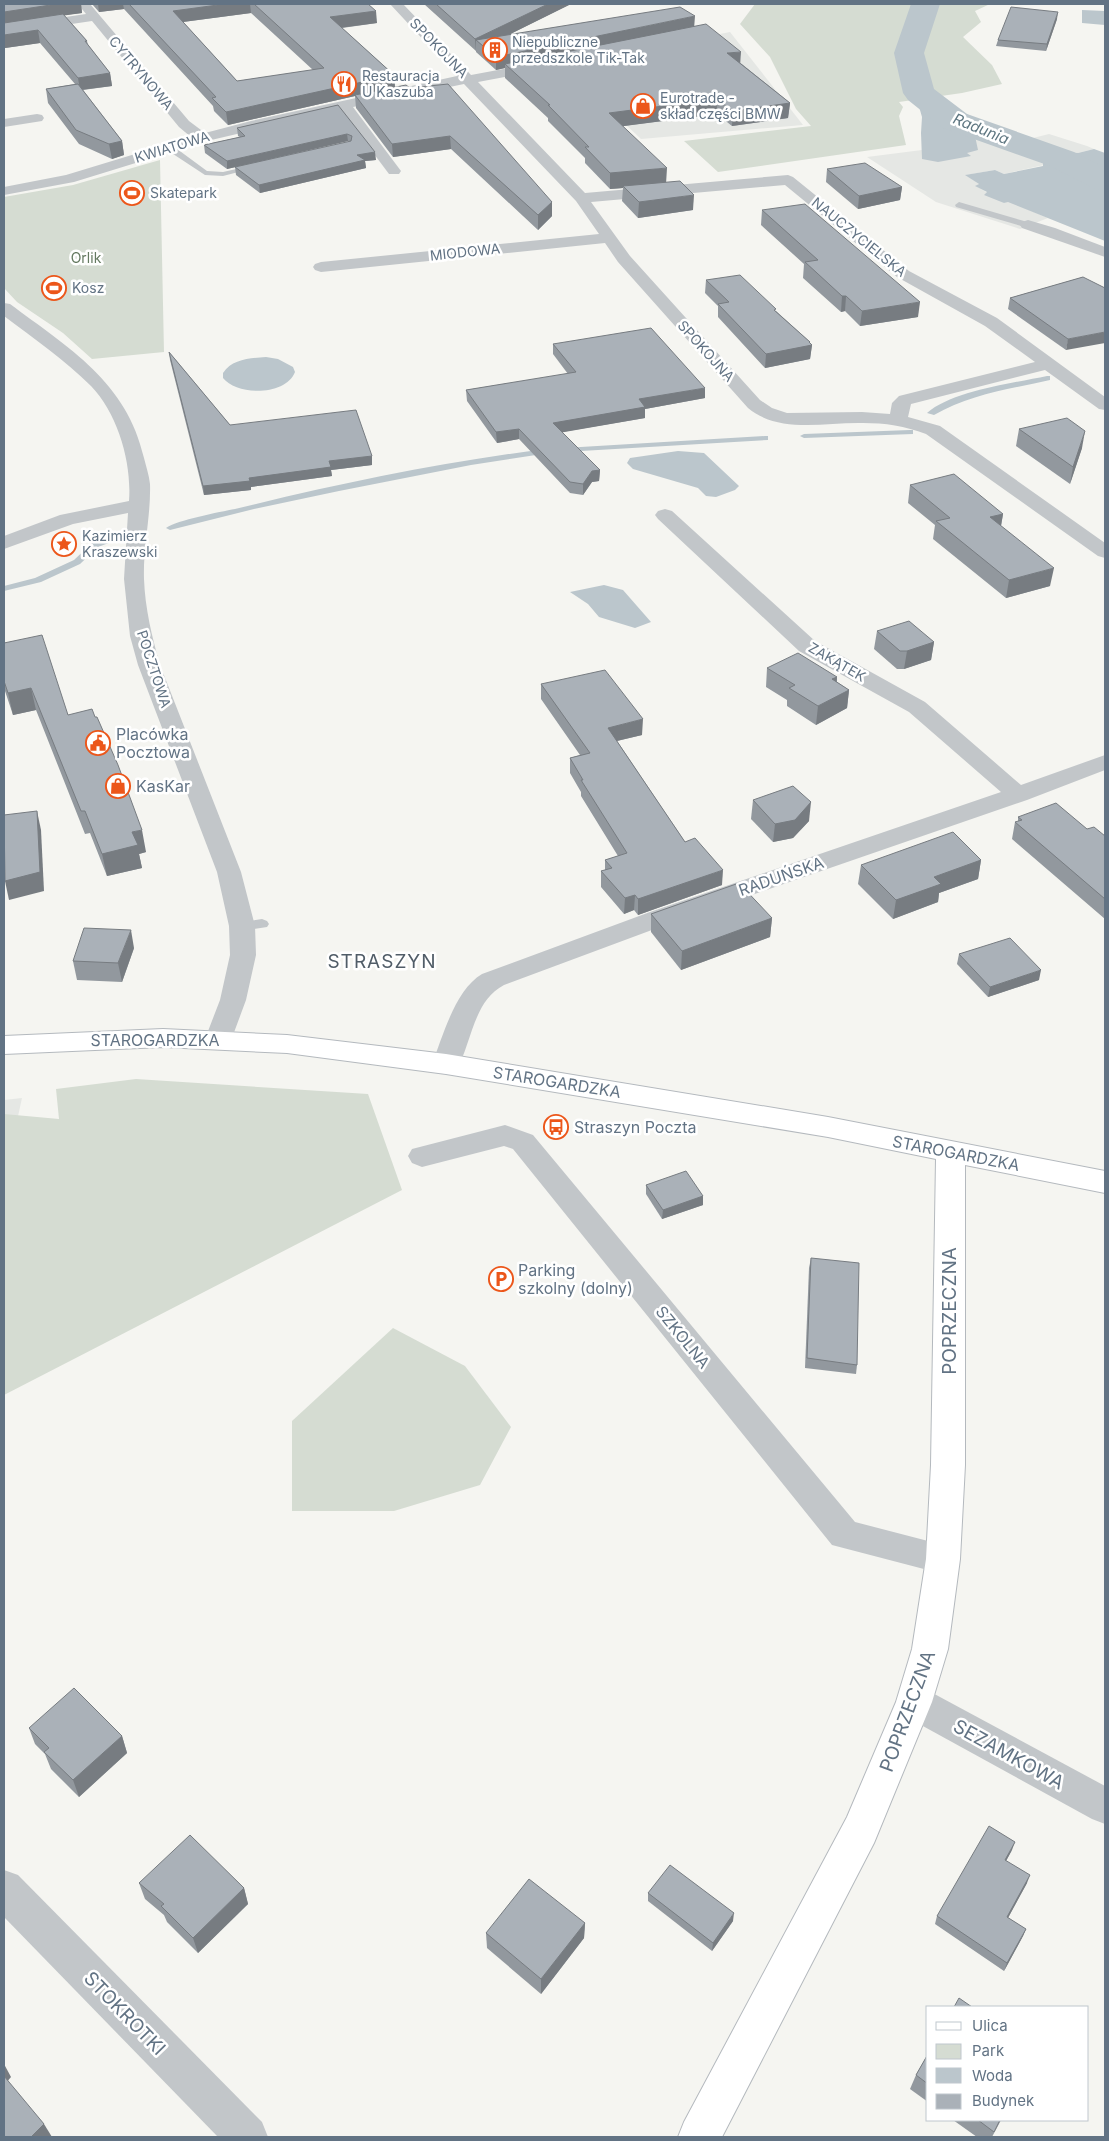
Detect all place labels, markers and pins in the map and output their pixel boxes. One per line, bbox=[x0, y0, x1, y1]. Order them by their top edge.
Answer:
place label: Niepubliczne przedszkole Tik-Tak bbox=[512, 33, 645, 66]
building icon: Niepubliczne przedszkole Tik-Tak bbox=[482, 37, 508, 63]
place label: Restauracja U Kaszuba bbox=[362, 67, 440, 100]
restaurant icon: Restauracja U Kaszuba bbox=[331, 71, 357, 97]
place label: Eurotrade - skład części BMW bbox=[660, 89, 781, 122]
shop icon: Eurotrade - skład części BMW bbox=[630, 93, 656, 119]
sports icon: Skatepark bbox=[119, 180, 145, 206]
place label: Skatepark bbox=[150, 184, 217, 201]
sports icon: Kosz bbox=[41, 275, 67, 301]
place label: Kosz bbox=[72, 279, 104, 296]
place label: Kazimierz Kraszewski bbox=[82, 527, 157, 560]
place icon: Kazimierz Kraszewski bbox=[51, 531, 77, 557]
place label: Placówka Pocztowa bbox=[116, 724, 190, 762]
public building icon: Placówka Pocztowa bbox=[85, 730, 111, 756]
shop icon: KasKar bbox=[105, 773, 131, 799]
place label: KasKar bbox=[136, 776, 190, 796]
bus stop icon: Straszyn Poczta bbox=[543, 1114, 569, 1140]
place label: Straszyn Poczta bbox=[574, 1117, 697, 1137]
place label: Parking szkolny (dolny) bbox=[518, 1260, 633, 1298]
parking icon: Parking szkolny (dolny) bbox=[488, 1266, 514, 1292]

